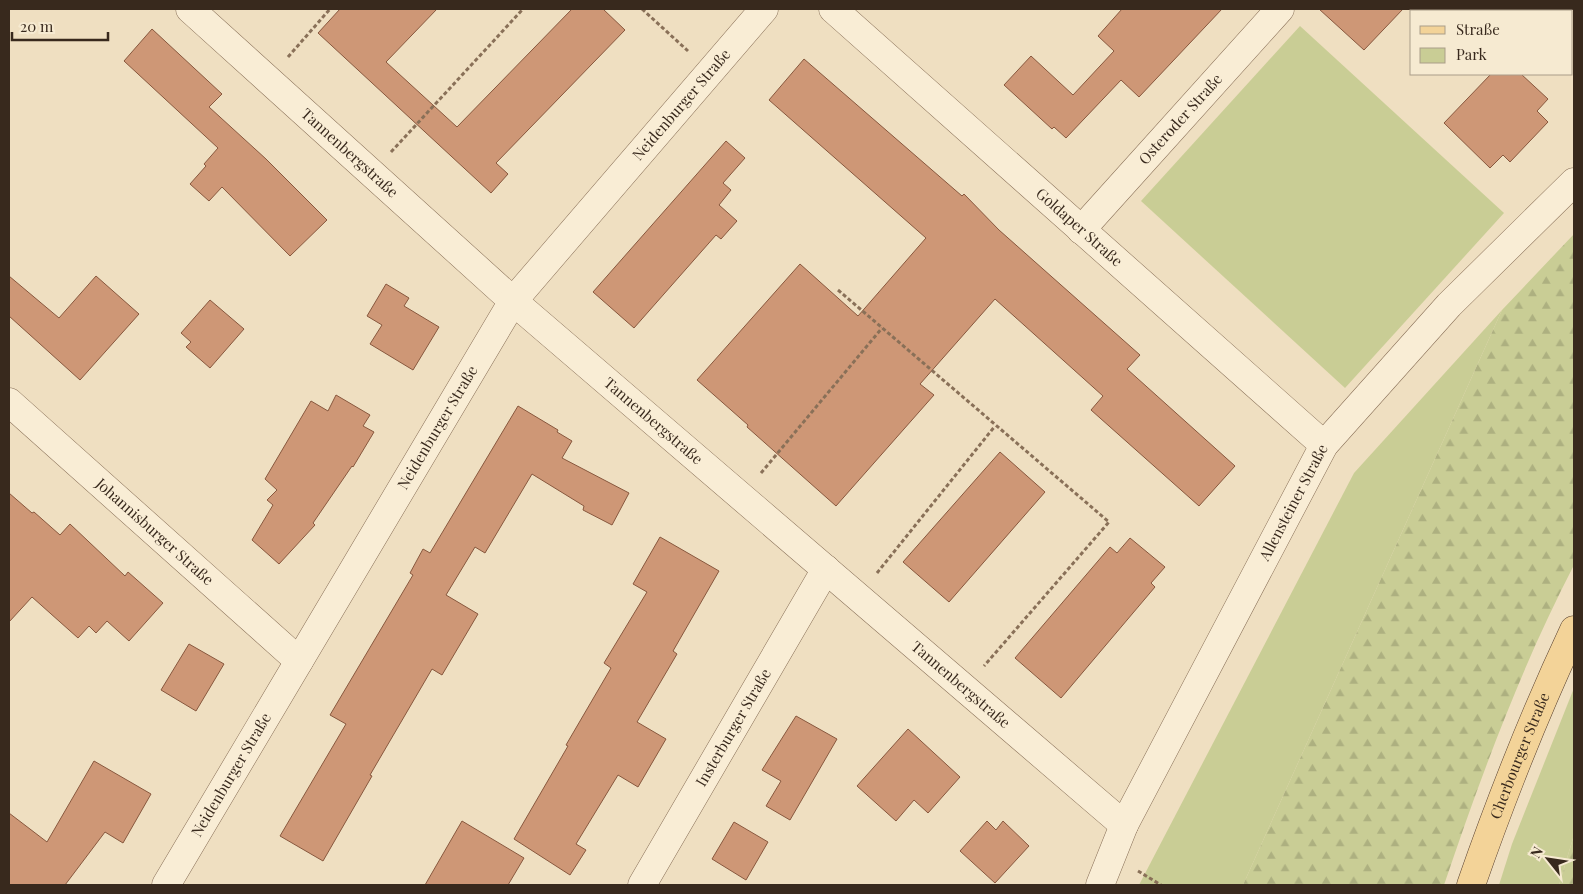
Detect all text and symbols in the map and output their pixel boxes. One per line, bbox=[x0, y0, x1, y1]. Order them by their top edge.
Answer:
scale bar bbox=[12, 10, 109, 42]
legend bbox=[1410, 10, 1573, 75]
text: 20 m bbox=[20, 16, 54, 36]
text: Straße bbox=[1456, 19, 1500, 39]
street label: Neidenburger Straße bbox=[627, 44, 734, 164]
text: Park bbox=[1456, 44, 1488, 64]
street label: Osteroder Straße bbox=[1134, 69, 1226, 168]
street label: Tannenbergstraße bbox=[297, 103, 403, 202]
street label: Goldaper Straße bbox=[1032, 183, 1127, 270]
street label: Neidenburger Straße bbox=[392, 361, 481, 493]
street label: Tannenbergstraße bbox=[600, 372, 707, 468]
street label: Allensteiner Straße bbox=[1253, 440, 1332, 565]
street label: Johannisburger Straße bbox=[91, 473, 218, 589]
street label: Tannenbergstraße bbox=[908, 636, 1015, 732]
street label: Insterburger Straße bbox=[691, 665, 775, 790]
street label: Cherbourger Straße bbox=[1485, 689, 1554, 822]
street label: Neidenburger Straße bbox=[186, 709, 275, 840]
north arrow bbox=[1523, 834, 1573, 884]
text: N bbox=[1526, 843, 1547, 861]

